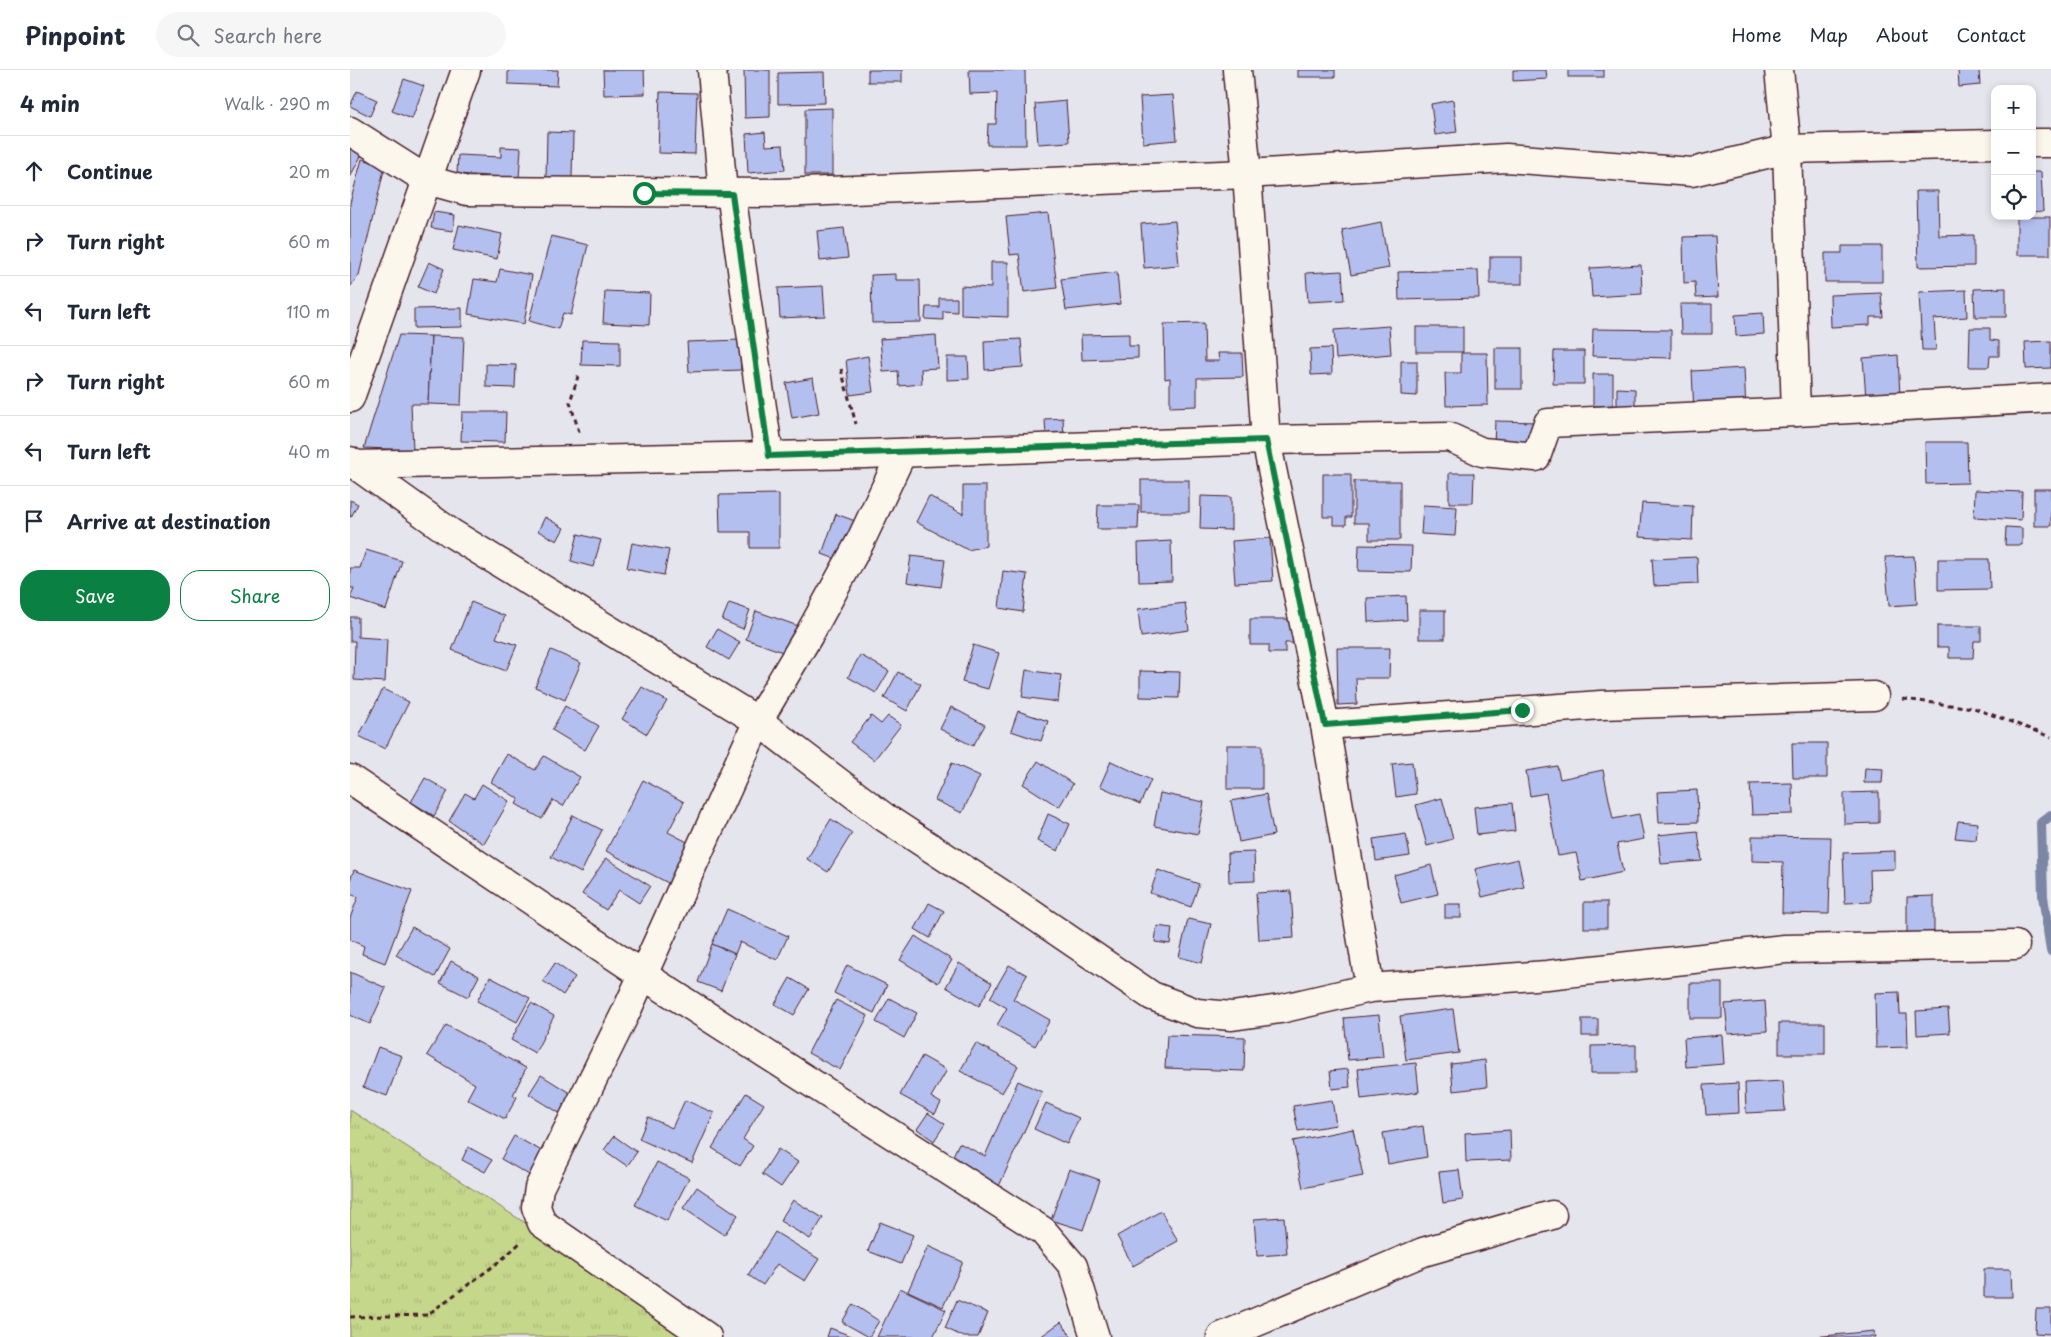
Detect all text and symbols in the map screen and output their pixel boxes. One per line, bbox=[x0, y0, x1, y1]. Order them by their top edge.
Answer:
search box bbox=[156, 12, 506, 57]
text: Pinpoint bbox=[25, 17, 126, 53]
icon: search bbox=[174, 21, 202, 49]
text: Search here bbox=[214, 21, 322, 49]
text: Home bbox=[1731, 21, 1781, 48]
text: Map bbox=[1809, 21, 1848, 48]
text: About bbox=[1876, 21, 1928, 48]
text: Contact bbox=[1956, 21, 2026, 48]
map controls bbox=[1991, 85, 2036, 220]
button: + bbox=[1991, 85, 2036, 130]
text: 4 min bbox=[20, 87, 80, 119]
text: Walk · 290 m bbox=[224, 91, 330, 115]
button: − bbox=[1991, 130, 2036, 175]
icon: ahead bbox=[20, 157, 48, 185]
text: Continue bbox=[67, 157, 153, 185]
text: 20 m bbox=[289, 159, 330, 183]
button: locate bbox=[1991, 175, 2036, 220]
route start bbox=[633, 182, 656, 205]
icon: right bbox=[20, 227, 48, 255]
text: Turn right bbox=[67, 227, 165, 255]
text: 60 m bbox=[288, 229, 330, 253]
icon: left bbox=[20, 297, 48, 325]
text: Turn left bbox=[67, 297, 151, 325]
text: 110 m bbox=[287, 299, 330, 323]
icon: right bbox=[20, 367, 48, 395]
text: Turn right bbox=[67, 367, 165, 395]
text: 60 m bbox=[288, 369, 330, 393]
icon: left bbox=[20, 437, 48, 465]
text: Turn left bbox=[67, 437, 151, 465]
text: 40 m bbox=[288, 439, 330, 463]
icon: arrive bbox=[20, 507, 48, 535]
text: Arrive at destination bbox=[67, 507, 271, 535]
button: Save bbox=[20, 570, 170, 621]
button: Share bbox=[180, 570, 330, 621]
route end bbox=[1511, 699, 1534, 722]

